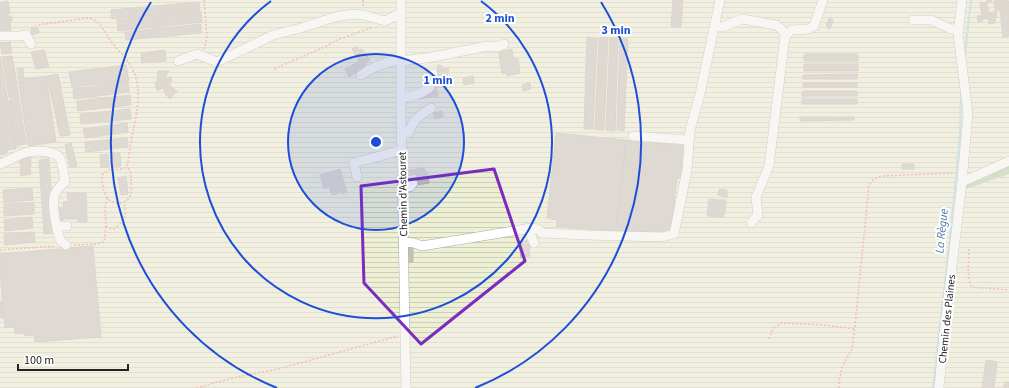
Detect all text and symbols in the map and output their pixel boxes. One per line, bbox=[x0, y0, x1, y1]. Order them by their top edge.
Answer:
text: 2 min bbox=[485, 10, 515, 27]
text: 3 min bbox=[601, 22, 631, 39]
text: 1 min bbox=[423, 72, 453, 89]
centre of rings bbox=[369, 135, 383, 149]
street label: Chemin d'Astouret bbox=[395, 151, 411, 237]
water label: La Règue bbox=[931, 208, 953, 254]
street label: Chemin des Plaines bbox=[935, 273, 959, 364]
scale bar bbox=[18, 346, 128, 372]
text: 100 m bbox=[24, 352, 54, 369]

